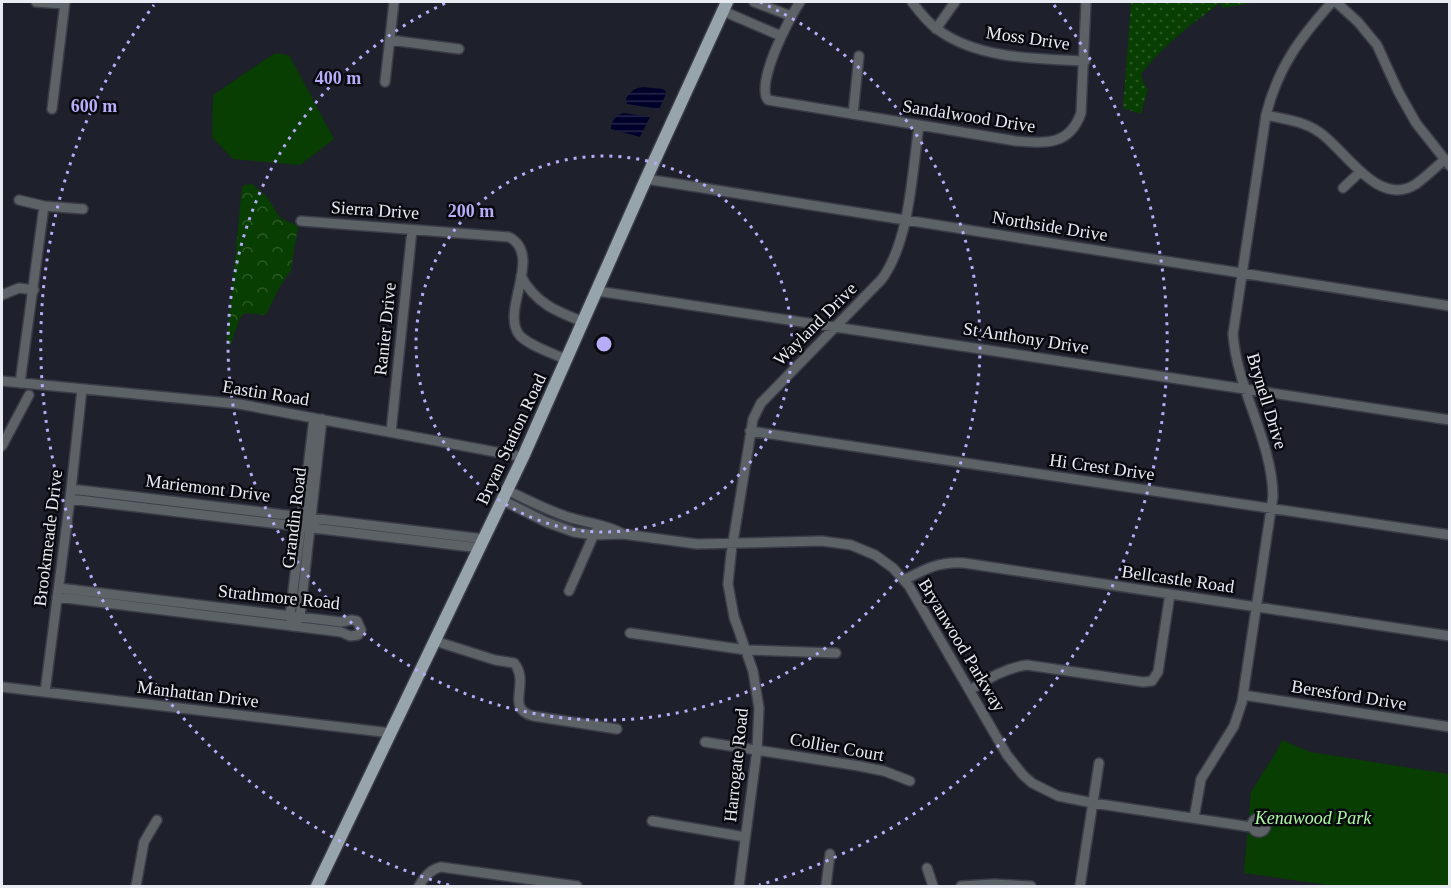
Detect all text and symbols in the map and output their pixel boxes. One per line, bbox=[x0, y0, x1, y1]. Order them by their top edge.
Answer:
street label: Moss Drive bbox=[985, 22, 1071, 54]
text: 400 m bbox=[315, 68, 361, 88]
text: 600 m bbox=[71, 96, 117, 116]
street label: Sandalwood Drive bbox=[901, 96, 1037, 136]
street label: Sierra Drive bbox=[330, 197, 420, 223]
text: 200 m bbox=[448, 201, 494, 221]
street label: Northside Drive bbox=[991, 207, 1109, 245]
street label: Wayland Drive bbox=[769, 278, 861, 370]
street label: Ranier Drive bbox=[370, 281, 400, 377]
street label: St Anthony Drive bbox=[962, 318, 1090, 358]
centre of rings bbox=[594, 334, 614, 354]
street label: Brynell Drive bbox=[1243, 351, 1291, 451]
street label: Bryan Station Road bbox=[472, 370, 550, 508]
street label: Eastin Road bbox=[221, 376, 311, 410]
street label: Hi Crest Drive bbox=[1048, 450, 1156, 484]
street label: Grandin Road bbox=[278, 466, 310, 570]
street label: Brookmeade Drive bbox=[30, 469, 66, 607]
street label: Mariemont Drive bbox=[145, 470, 271, 506]
street label: Bellcastle Road bbox=[1120, 561, 1236, 597]
street label: Bryanwood Parkway bbox=[914, 575, 1010, 715]
street label: Strathmore Road bbox=[217, 581, 341, 613]
street label: Beresford Drive bbox=[1290, 676, 1408, 714]
street label: Manhattan Drive bbox=[136, 677, 260, 711]
street label: Harrogate Road bbox=[720, 707, 752, 823]
street label: Collier Court bbox=[788, 729, 886, 765]
park label: Kenawood Park bbox=[1254, 808, 1372, 828]

